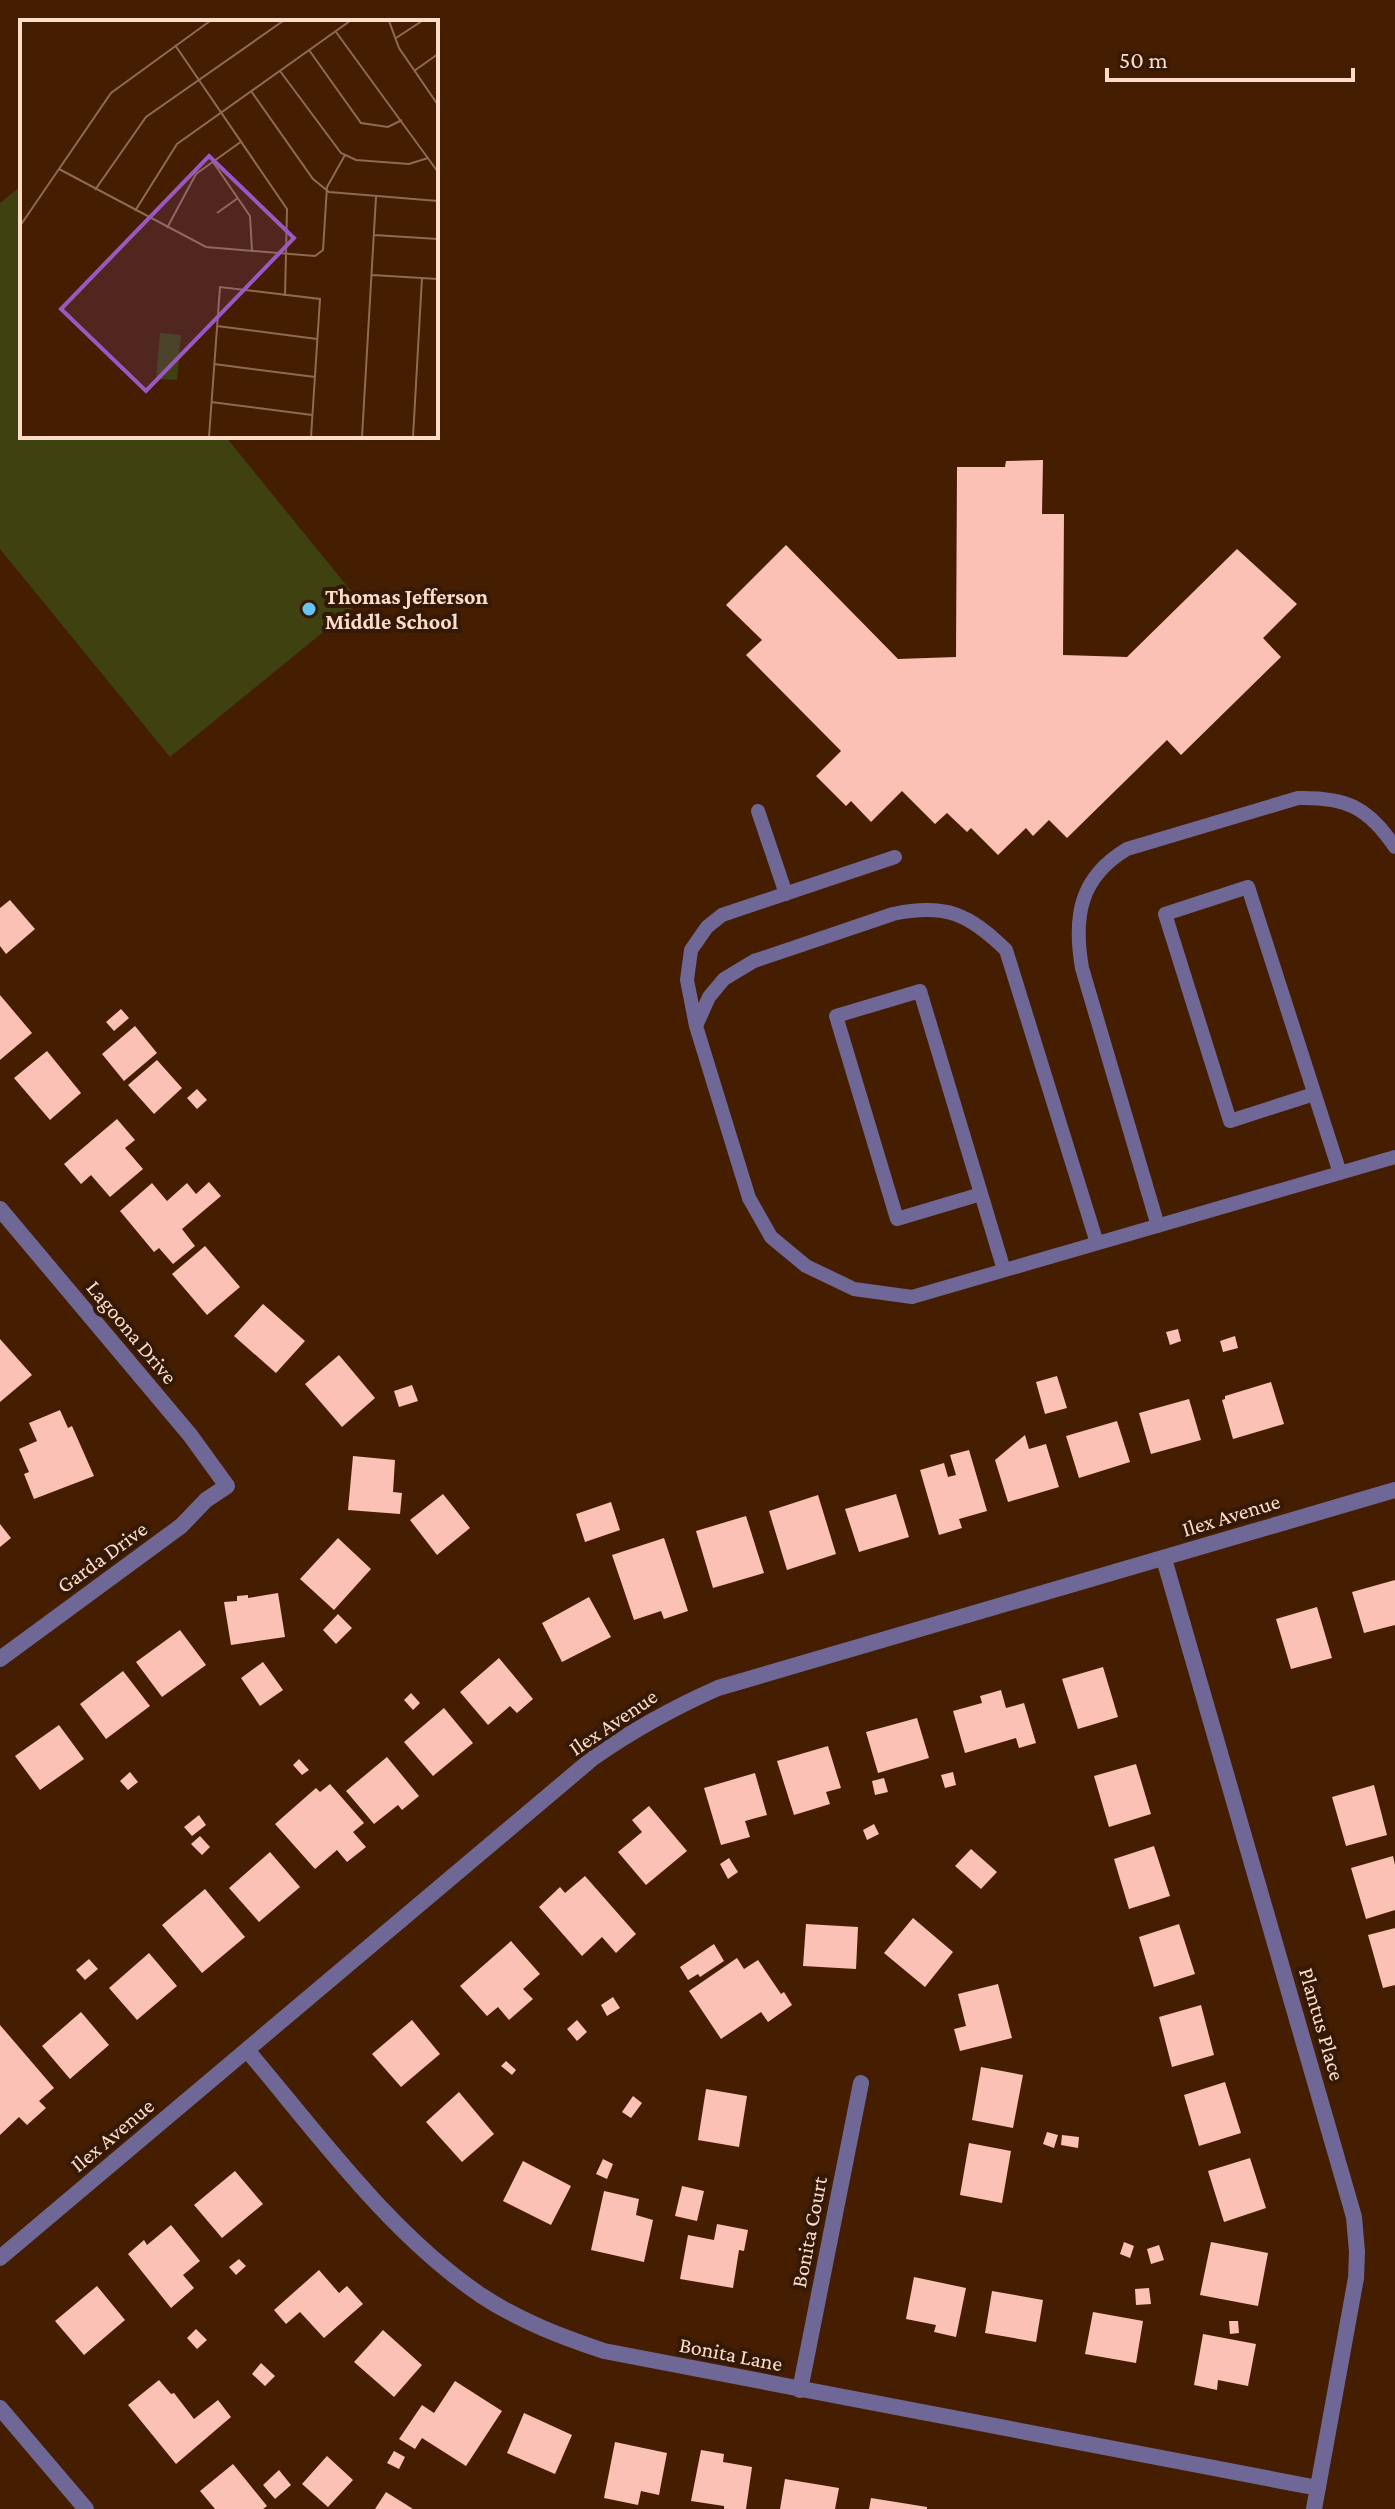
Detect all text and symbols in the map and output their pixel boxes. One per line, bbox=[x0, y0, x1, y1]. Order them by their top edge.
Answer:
inset map bbox=[20, 20, 438, 438]
scale bar bbox=[1107, 32, 1353, 82]
text: 50 m bbox=[1119, 46, 1168, 73]
place label: Thomas Jefferson Middle School bbox=[325, 584, 488, 634]
marker: Thomas Jefferson Middle School bbox=[300, 600, 318, 618]
street label: Lagoona Drive bbox=[81, 1275, 183, 1389]
street label: Ilex Avenue bbox=[1179, 1488, 1283, 1542]
street label: Garda Drive bbox=[52, 1516, 152, 1598]
street label: Ilex Avenue bbox=[564, 1683, 662, 1761]
street label: Plantus Place bbox=[1294, 1965, 1350, 2083]
street label: Ilex Avenue bbox=[65, 2093, 159, 2177]
street label: Bonita Court bbox=[786, 2174, 832, 2290]
street label: Bonita Lane bbox=[677, 2332, 785, 2376]

